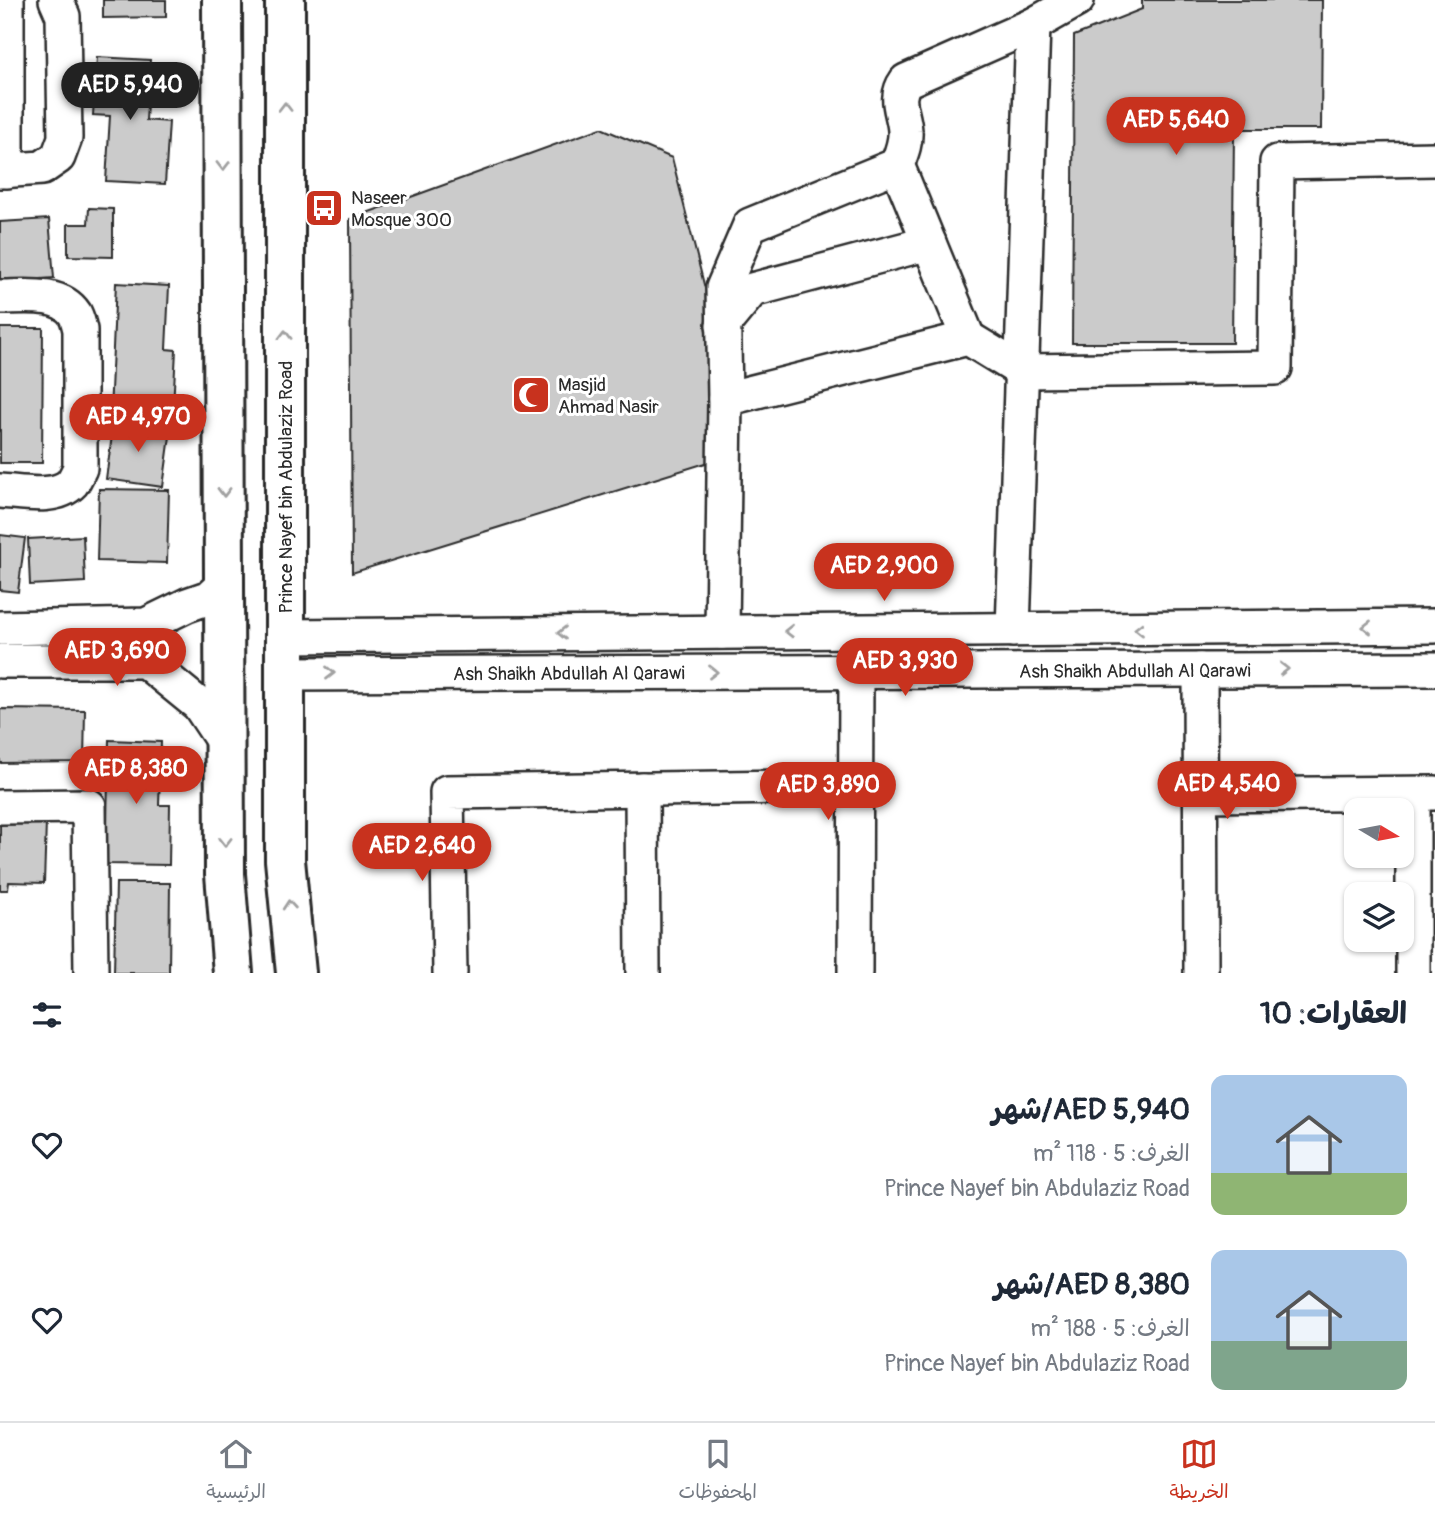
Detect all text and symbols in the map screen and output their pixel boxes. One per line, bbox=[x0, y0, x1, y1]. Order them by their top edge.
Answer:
pin: AED 5,940 bbox=[50, 62, 210, 122]
text: AED 5,940 bbox=[77, 70, 183, 99]
pin: AED 5,640 bbox=[1096, 97, 1256, 157]
one-way arrow bbox=[277, 101, 293, 112]
text: AED 5,640 bbox=[1122, 105, 1230, 134]
one-way arrow bbox=[215, 161, 231, 172]
place label: Naseer Mosque 300 bbox=[351, 186, 452, 232]
bus stop icon: Naseer Mosque 300 bbox=[303, 187, 345, 229]
one-way arrow bbox=[277, 329, 293, 339]
street label: Prince Nayef bin Abdulaziz Road bbox=[274, 361, 298, 613]
place label: Masjid Ahmad Nasir bbox=[558, 373, 659, 419]
mosque icon: Masjid Ahmad Nasir bbox=[510, 374, 552, 416]
pin: AED 4,970 bbox=[58, 394, 218, 454]
text: AED 4,970 bbox=[85, 402, 191, 431]
one-way arrow bbox=[216, 487, 232, 497]
pin: AED 2,900 bbox=[804, 544, 964, 603]
text: AED 2,900 bbox=[830, 551, 938, 580]
one-way arrow bbox=[1361, 619, 1372, 635]
one-way arrow bbox=[1134, 621, 1145, 636]
one-way arrow bbox=[784, 623, 794, 639]
one-way arrow bbox=[556, 625, 567, 641]
pin: AED 3,690 bbox=[37, 628, 197, 688]
text: AED 3,690 bbox=[64, 636, 170, 665]
pin: AED 3,930 bbox=[825, 638, 985, 698]
text: AED 3,930 bbox=[852, 646, 958, 675]
street label: Ash Shaikh Abdullah Al Qarawi bbox=[1019, 659, 1251, 684]
street label: Ash Shaikh Abdullah Al Qarawi bbox=[453, 661, 685, 686]
one-way arrow bbox=[1278, 662, 1289, 677]
one-way arrow bbox=[708, 664, 719, 680]
one-way arrow bbox=[326, 665, 336, 681]
pin: AED 8,380 bbox=[56, 746, 216, 806]
text: AED 8,380 bbox=[84, 754, 188, 783]
pin: AED 3,890 bbox=[748, 762, 908, 822]
pin: AED 4,540 bbox=[1147, 762, 1307, 821]
text: AED 4,540 bbox=[1174, 769, 1281, 798]
text: AED 3,890 bbox=[776, 770, 880, 799]
north arrow bbox=[1344, 798, 1414, 868]
map controls bbox=[1344, 798, 1414, 952]
pin: AED 2,640 bbox=[342, 824, 502, 883]
text: AED 2,640 bbox=[368, 831, 476, 860]
one-way arrow bbox=[217, 837, 233, 847]
button: layers bbox=[1344, 882, 1414, 952]
one-way arrow bbox=[282, 899, 297, 910]
text: العقارات: 10 bbox=[1260, 995, 1407, 1032]
icon: filters bbox=[28, 996, 66, 1034]
text: AED 5,940/شهر bbox=[992, 1091, 1190, 1128]
icon: home bbox=[1267, 1103, 1351, 1187]
icon: heart bbox=[28, 1126, 66, 1164]
text: الغرف: 5 · 118 m² bbox=[1033, 1139, 1190, 1168]
text: Prince Nayef bin Abdulaziz Road bbox=[884, 1174, 1190, 1203]
text: AED 8,380/شهر bbox=[994, 1266, 1190, 1303]
icon: home bbox=[1267, 1278, 1351, 1362]
icon: heart bbox=[28, 1301, 66, 1339]
text: الغرف: 5 · 188 m² bbox=[1030, 1314, 1190, 1343]
text: Prince Nayef bin Abdulaziz Road bbox=[884, 1349, 1190, 1378]
tab: الرئيسية bbox=[206, 1435, 266, 1508]
tab: المحفوظات bbox=[679, 1435, 757, 1508]
tab: الخريطة bbox=[1169, 1435, 1229, 1508]

